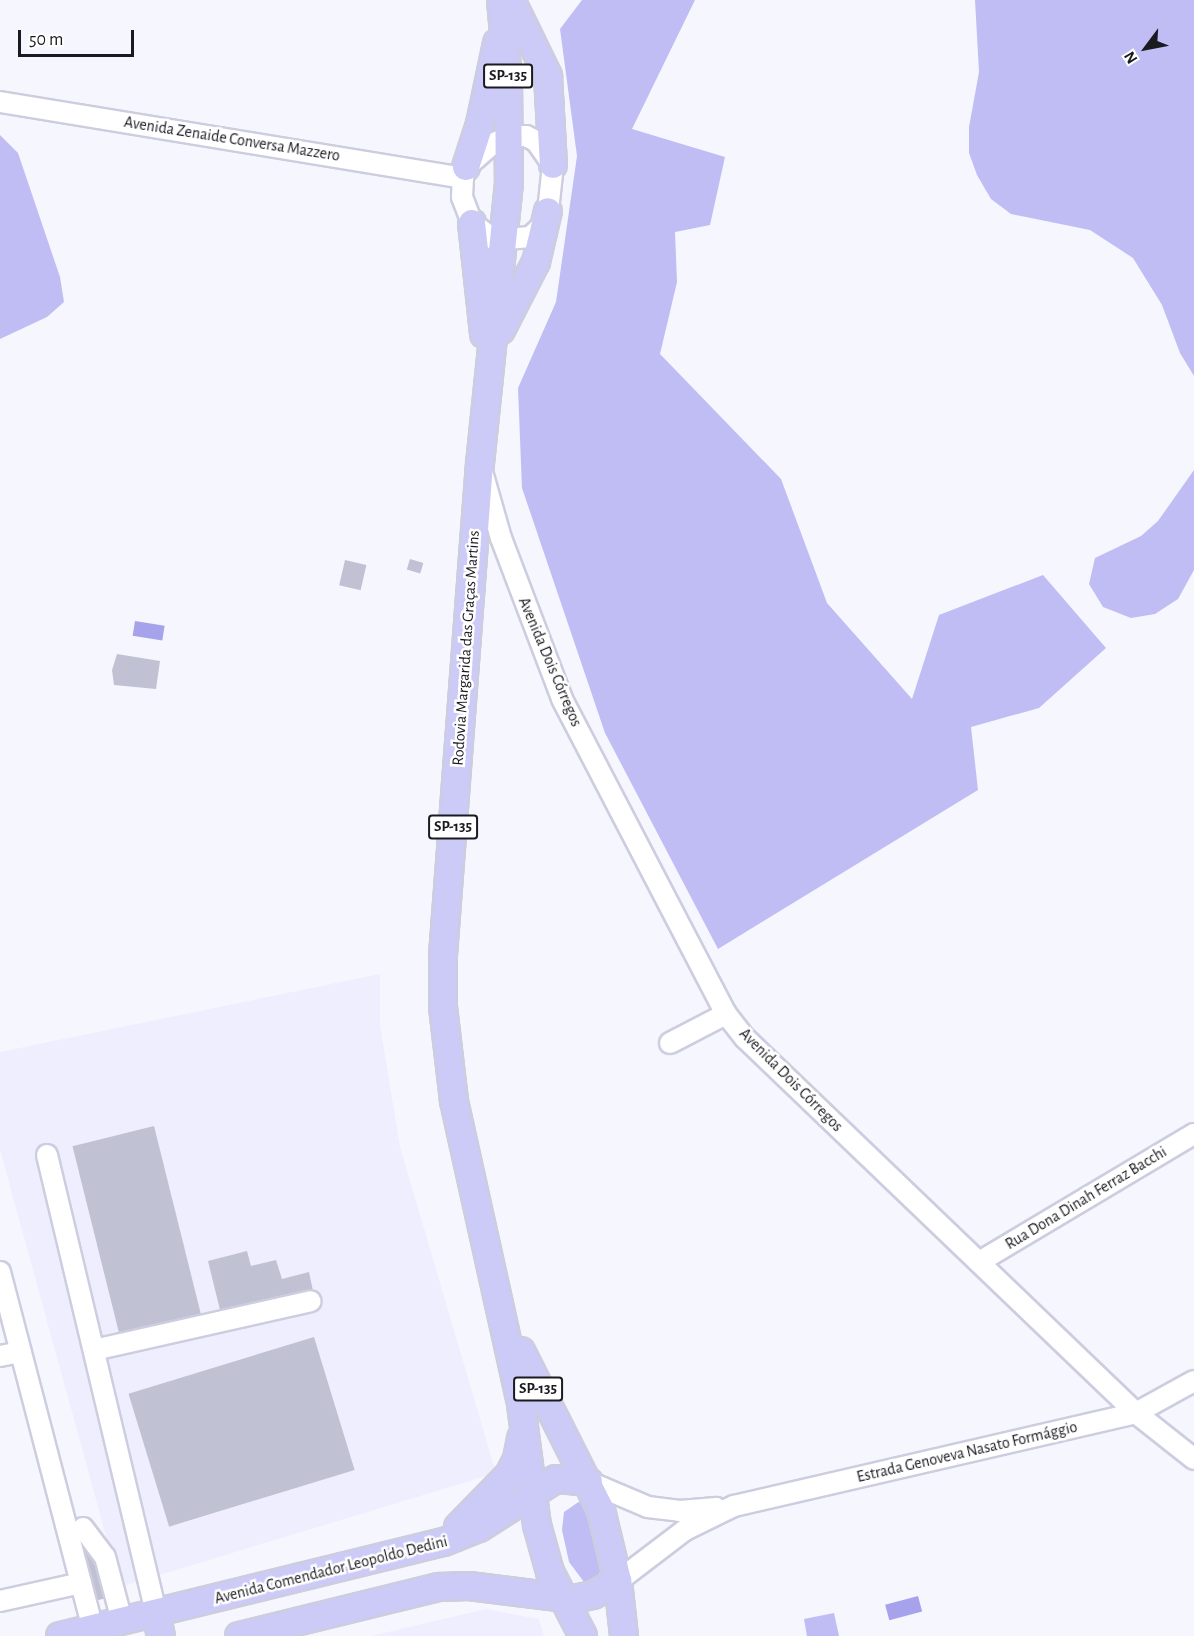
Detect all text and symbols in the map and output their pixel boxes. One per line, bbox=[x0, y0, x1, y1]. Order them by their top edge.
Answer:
scale bar bbox=[21, 18, 136, 56]
north arrow bbox=[1116, 18, 1176, 78]
text: 50 m bbox=[29, 31, 63, 49]
text: N bbox=[1121, 49, 1140, 66]
road number: SP-135 bbox=[482, 64, 534, 88]
street label: Avenida Zenaide Conversa Mazzero bbox=[123, 112, 341, 166]
street label: Rodovia Margarida das Graças Martins bbox=[448, 530, 484, 766]
street label: Avenida Dois Córregos bbox=[514, 594, 586, 730]
road number: SP-135 bbox=[428, 815, 478, 839]
street label: Avenida Dois Córregos bbox=[735, 1024, 847, 1136]
street label: Rua Dona Dinah Ferraz Bacchi bbox=[1002, 1142, 1170, 1254]
road number: SP-135 bbox=[512, 1377, 564, 1401]
street label: Estrada Genoveva Nasato Formággio bbox=[855, 1417, 1079, 1487]
street label: Avenida Comendador Leopoldo Dedini bbox=[213, 1532, 449, 1608]

